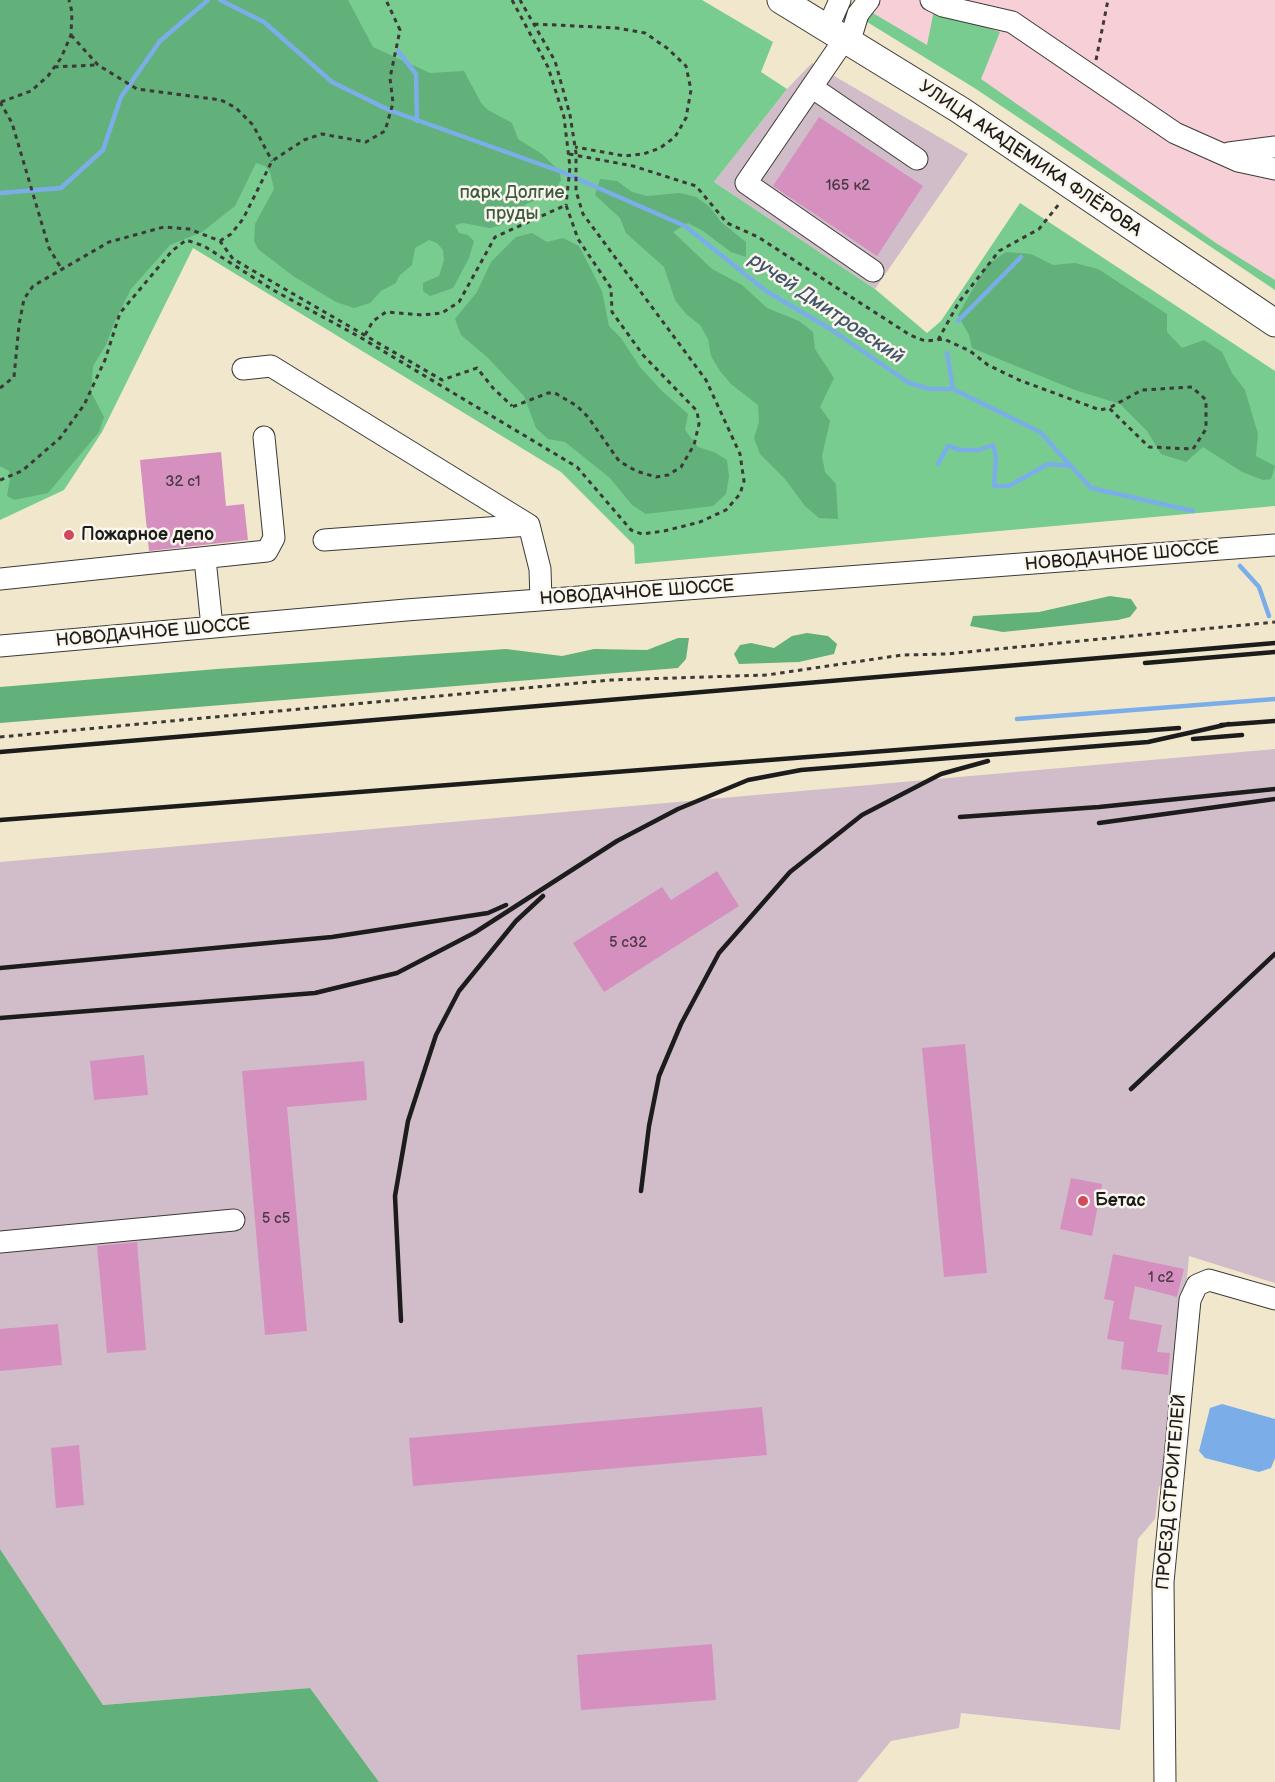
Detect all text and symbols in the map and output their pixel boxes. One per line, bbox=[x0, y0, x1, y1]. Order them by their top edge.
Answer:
street label: УЛИЦА АКАДЕМИКА ФЛЁРОВА bbox=[915, 76, 1145, 242]
house number: 165 к2 bbox=[826, 177, 870, 195]
park label: парк Долгие пруды bbox=[460, 182, 564, 224]
water label: ручей Дмитровский bbox=[744, 248, 908, 370]
house number: 32 с1 bbox=[165, 473, 201, 491]
place label: Пожарное депо bbox=[81, 524, 214, 546]
marker: Пожарное депо bbox=[62, 528, 76, 542]
street label: НОВОДАЧНОЕ ШОССЕ bbox=[1024, 538, 1220, 576]
street label: НОВОДАЧНОЕ ШОССЕ bbox=[539, 575, 735, 611]
street label: НОВОДАЧНОЕ ШОССЕ bbox=[55, 614, 251, 652]
house number: 5 с32 bbox=[609, 934, 647, 952]
place label: Бетас bbox=[1095, 1190, 1146, 1212]
marker: Бетас bbox=[1076, 1194, 1090, 1208]
house number: 5 с5 bbox=[262, 1210, 290, 1228]
house number: 1 с2 bbox=[1148, 1269, 1174, 1287]
street label: ПРОЕЗД СТРОИТЕЛЕЙ bbox=[1153, 1393, 1191, 1591]

